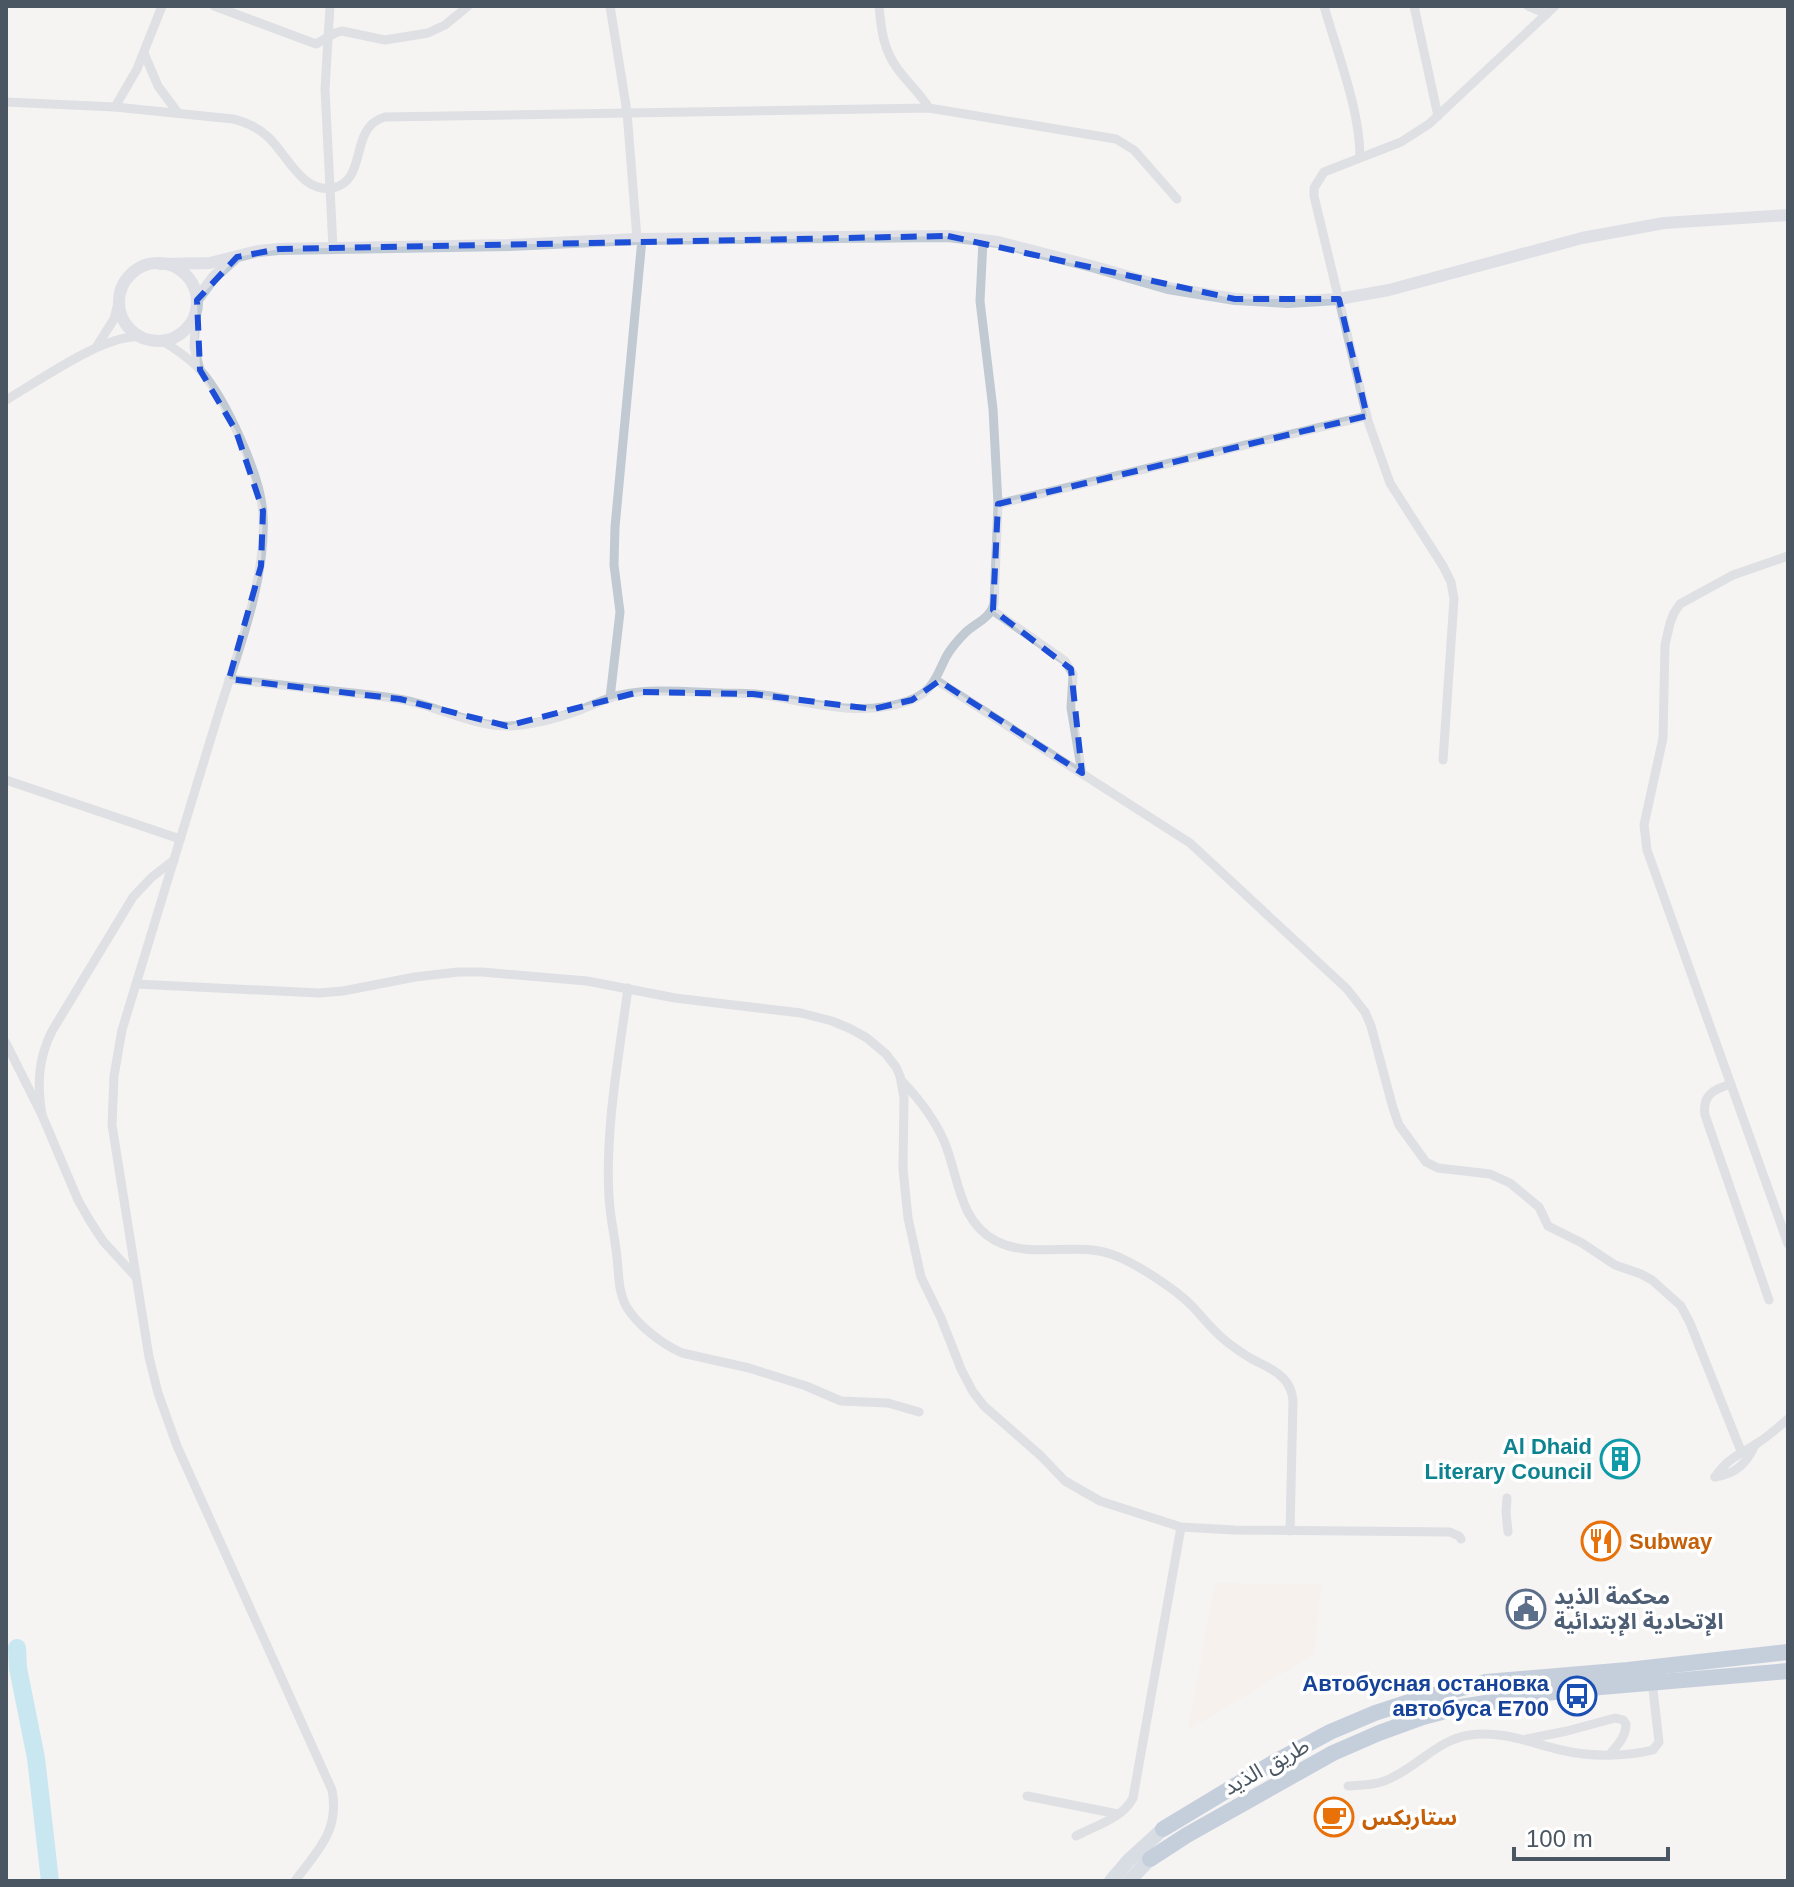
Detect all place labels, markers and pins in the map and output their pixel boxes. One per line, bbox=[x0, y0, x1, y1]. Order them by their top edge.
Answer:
place label: Al Dhaid Literary Council bbox=[1425, 1434, 1592, 1484]
building icon: Al Dhaid Literary Council bbox=[1599, 1438, 1641, 1480]
restaurant icon: Subway bbox=[1580, 1520, 1622, 1562]
place label: Subway bbox=[1629, 1529, 1713, 1554]
place label: محكمة الذيد الإتحادية الإبتدائية bbox=[1554, 1584, 1723, 1637]
public building icon: محكمة الذيد الإتحادية الإبتدائية bbox=[1505, 1588, 1547, 1630]
place label: Автобусная остановка автобуса Е700 bbox=[1302, 1671, 1550, 1721]
bus stop icon: Автобусная остановка автобуса Е700 bbox=[1556, 1675, 1598, 1717]
cafe icon: ستاربكس bbox=[1313, 1796, 1355, 1838]
place label: ستاربكس bbox=[1362, 1805, 1457, 1831]

